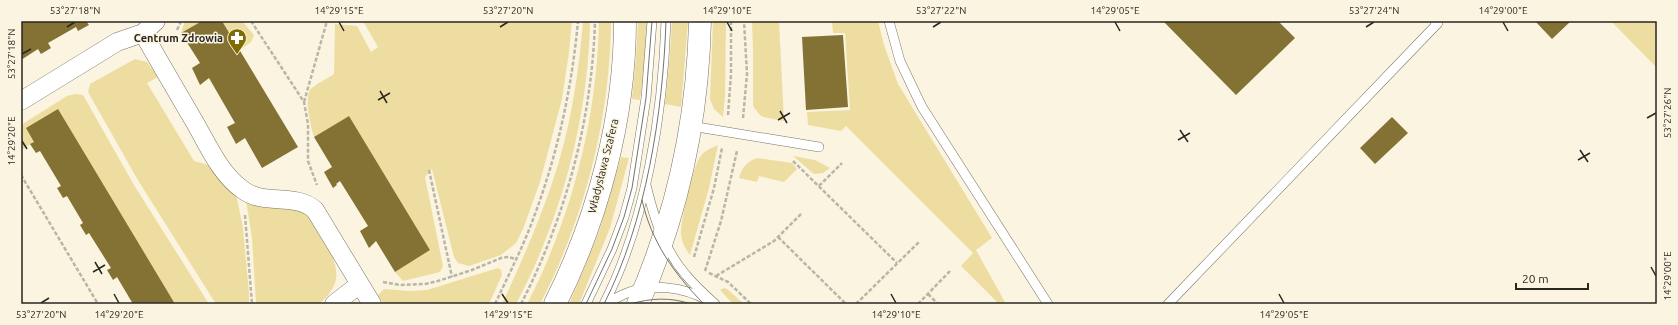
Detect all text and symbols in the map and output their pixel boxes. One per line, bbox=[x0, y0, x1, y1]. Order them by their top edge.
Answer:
text: 53°27'18"N bbox=[50, 5, 100, 16]
text: 14°29'15"E bbox=[314, 5, 364, 16]
text: 53°27'20"N bbox=[483, 5, 533, 16]
text: 14°29'10"E bbox=[702, 5, 752, 16]
text: 53°27'22"N bbox=[916, 5, 966, 16]
text: 14°29'05"E bbox=[1090, 5, 1140, 16]
text: 53°27'24"N bbox=[1349, 5, 1399, 16]
text: 14°29'00"E bbox=[1478, 5, 1528, 16]
pharmacy icon: Centrum Zdrowia bbox=[226, 27, 248, 55]
text: 53°27'18"N bbox=[6, 29, 17, 79]
place label: Centrum Zdrowia bbox=[134, 32, 223, 44]
text: 53°27'26"N bbox=[1662, 88, 1673, 138]
text: 14°29'20"E bbox=[6, 116, 17, 166]
street label: Władysława Szafera bbox=[585, 117, 621, 215]
text: 14°29'00"E bbox=[1662, 251, 1673, 301]
scale bar bbox=[1516, 265, 1588, 291]
text: 20 m bbox=[1522, 272, 1549, 285]
text: 53°27'20"N bbox=[16, 309, 66, 320]
text: 14°29'20"E bbox=[94, 309, 144, 320]
text: 14°29'15"E bbox=[483, 309, 533, 320]
text: 14°29'10"E bbox=[871, 309, 921, 320]
text: 14°29'05"E bbox=[1259, 309, 1309, 320]

